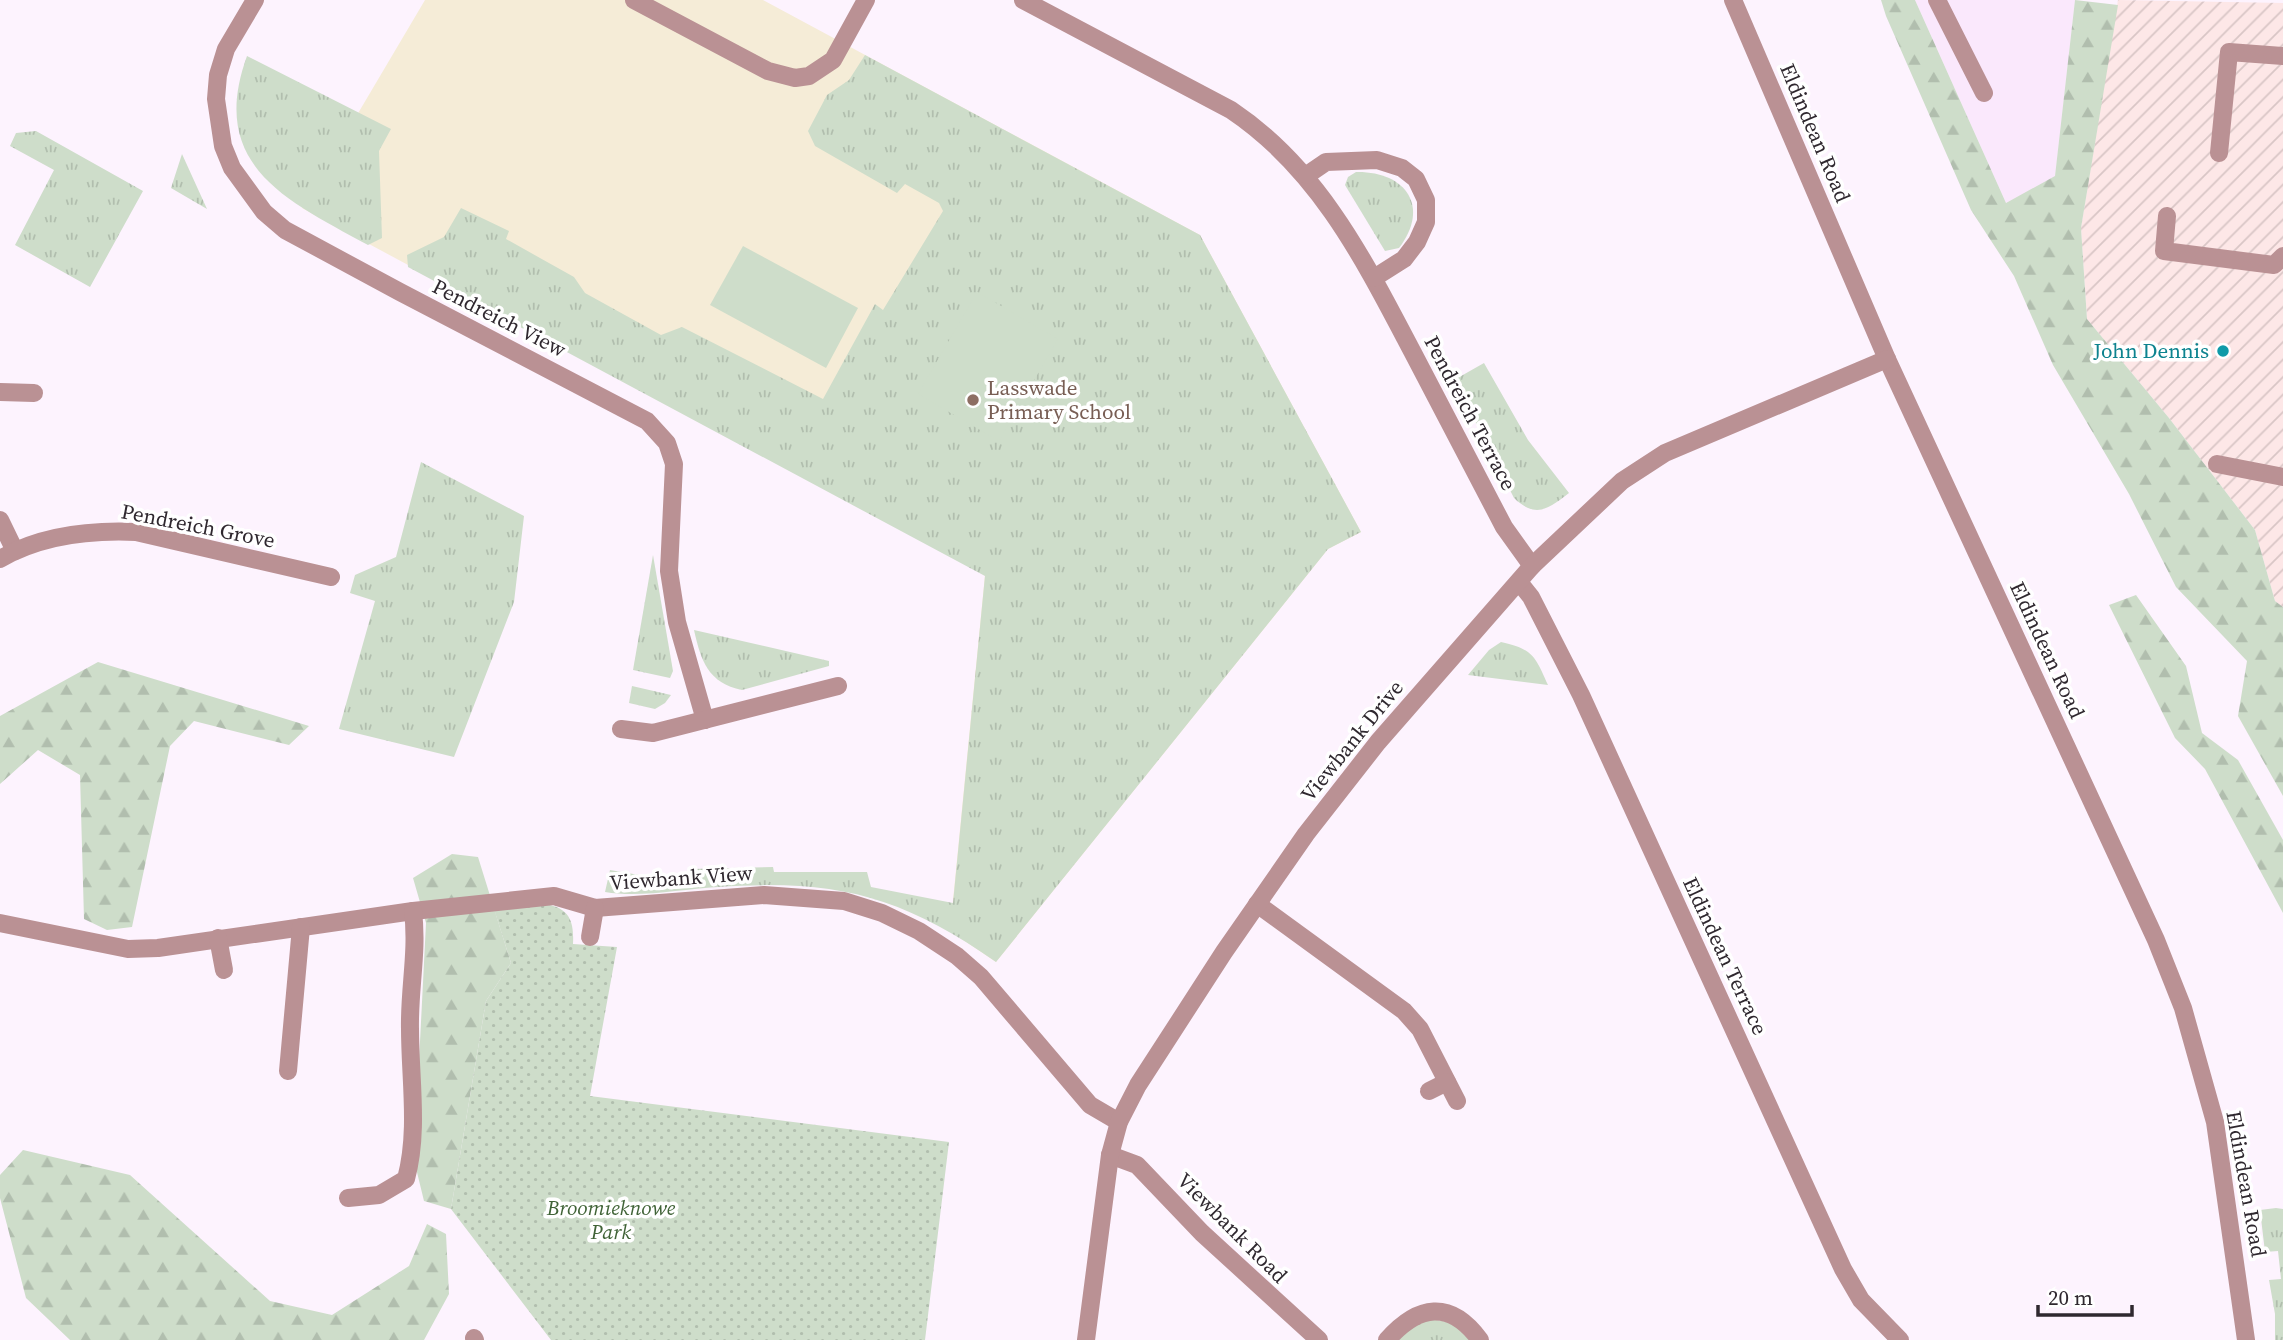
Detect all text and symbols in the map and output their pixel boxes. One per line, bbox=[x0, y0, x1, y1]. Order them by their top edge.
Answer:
street label: Eldindean Road bbox=[1773, 59, 1858, 207]
street label: Pendreich View bbox=[428, 271, 571, 364]
street label: Pendreich Terrace bbox=[1417, 330, 1523, 495]
place label: John Dennis bbox=[2093, 336, 2209, 365]
marker: John Dennis bbox=[2215, 343, 2231, 359]
place label: Lasswade Primary School bbox=[987, 373, 1131, 426]
marker: Lasswade Primary School bbox=[965, 392, 981, 408]
street label: Pendreich Grove bbox=[119, 496, 277, 555]
street label: Eldindean Road bbox=[2003, 577, 2092, 723]
street label: Viewbank Drive bbox=[1294, 674, 1410, 807]
street label: Viewbank View bbox=[608, 858, 754, 897]
street label: Eldindean Terrace bbox=[1676, 872, 1775, 1039]
street label: Eldindean Road bbox=[2219, 1109, 2274, 1259]
street label: Viewbank Road bbox=[1171, 1166, 1294, 1289]
park label: Broomieknowe Park bbox=[546, 1193, 676, 1246]
scale bar bbox=[2038, 1274, 2132, 1318]
text: 20 m bbox=[2048, 1283, 2093, 1312]

